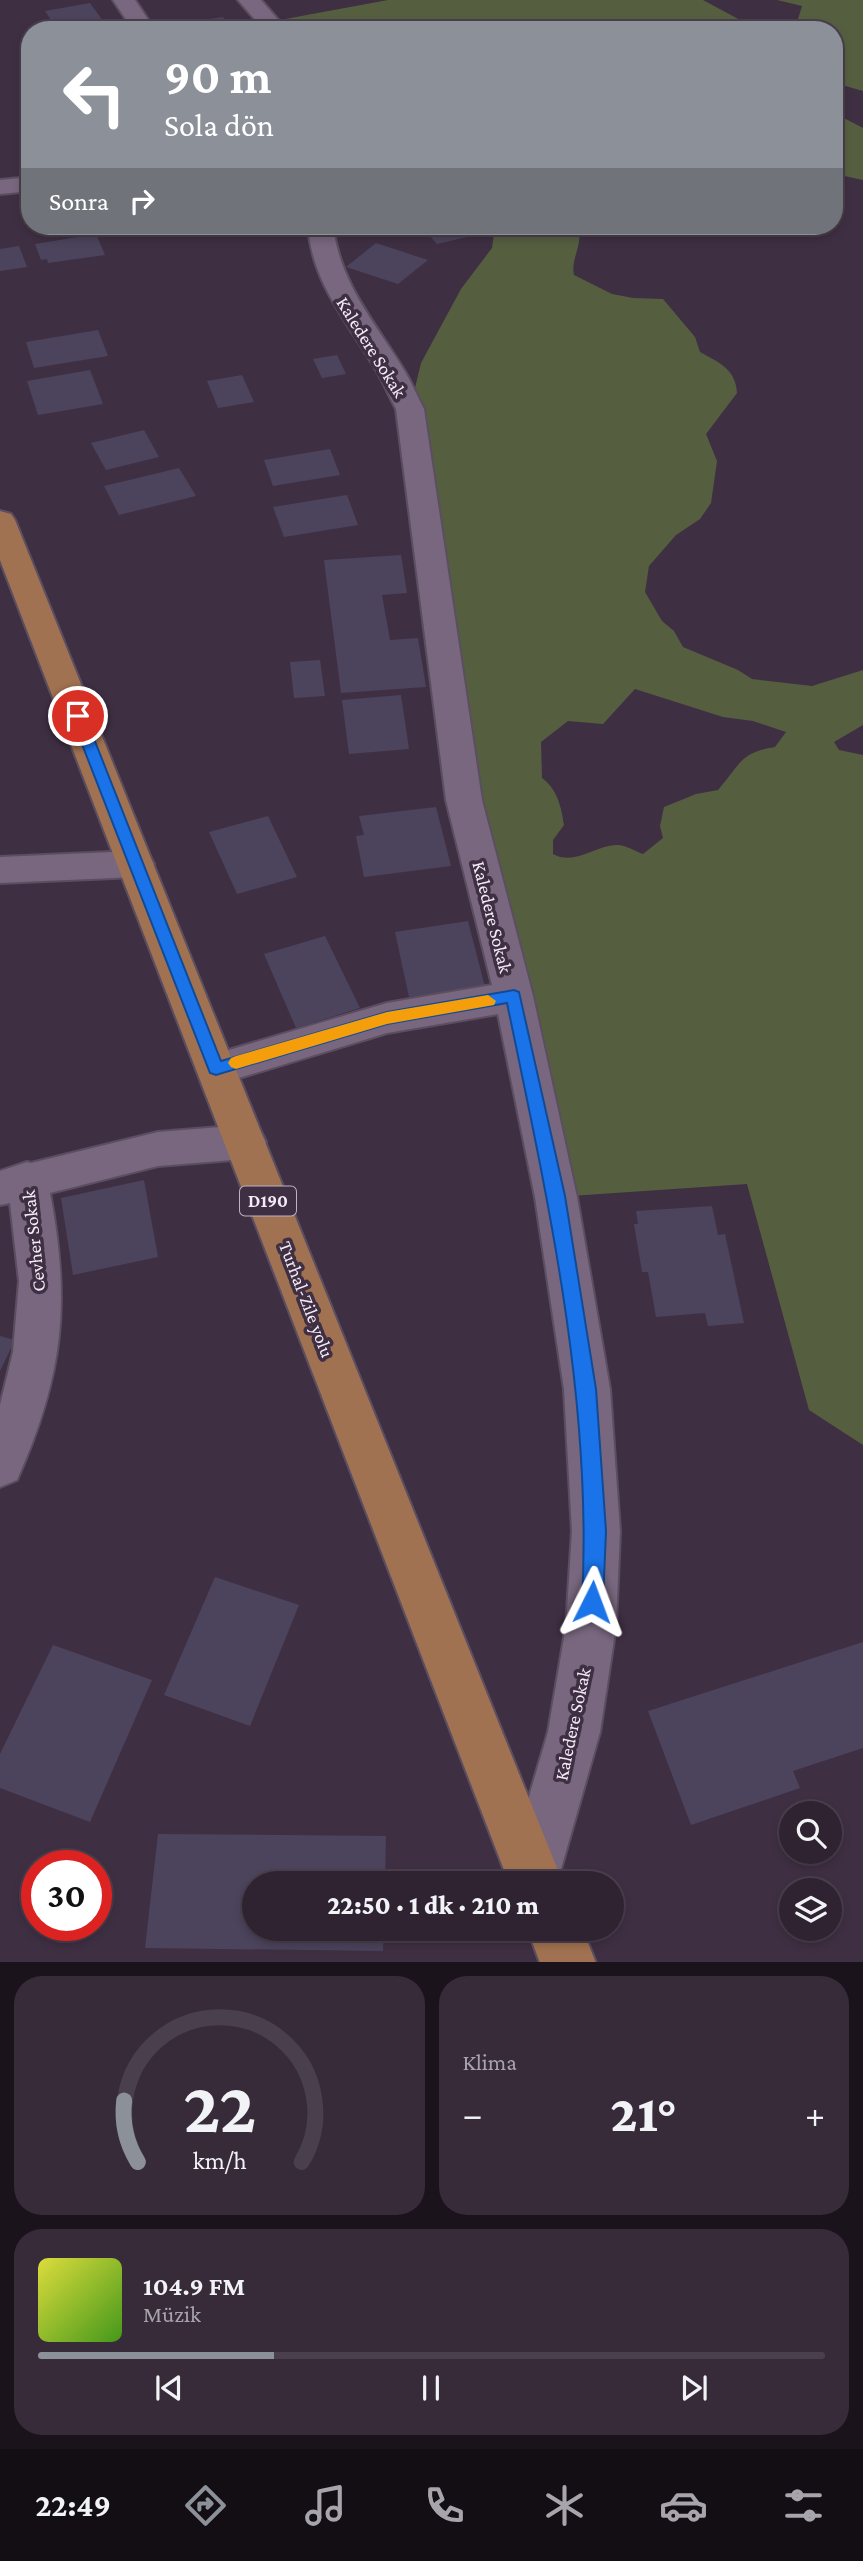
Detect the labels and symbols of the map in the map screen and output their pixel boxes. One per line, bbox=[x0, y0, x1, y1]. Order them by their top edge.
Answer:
street label: Kaledere Sokak bbox=[332, 293, 411, 402]
pin bbox=[48, 686, 108, 746]
street label: Kaledere Sokak bbox=[468, 859, 517, 976]
road number: D190 bbox=[240, 1186, 296, 1216]
street label: Cevher Sokak bbox=[18, 1188, 49, 1293]
street label: Turhal-Zile yolu bbox=[275, 1238, 338, 1360]
position arrow bbox=[555, 1565, 629, 1639]
street label: Kaledere Sokak bbox=[550, 1665, 595, 1782]
speed limit sign: 30 bbox=[21, 1850, 112, 1941]

